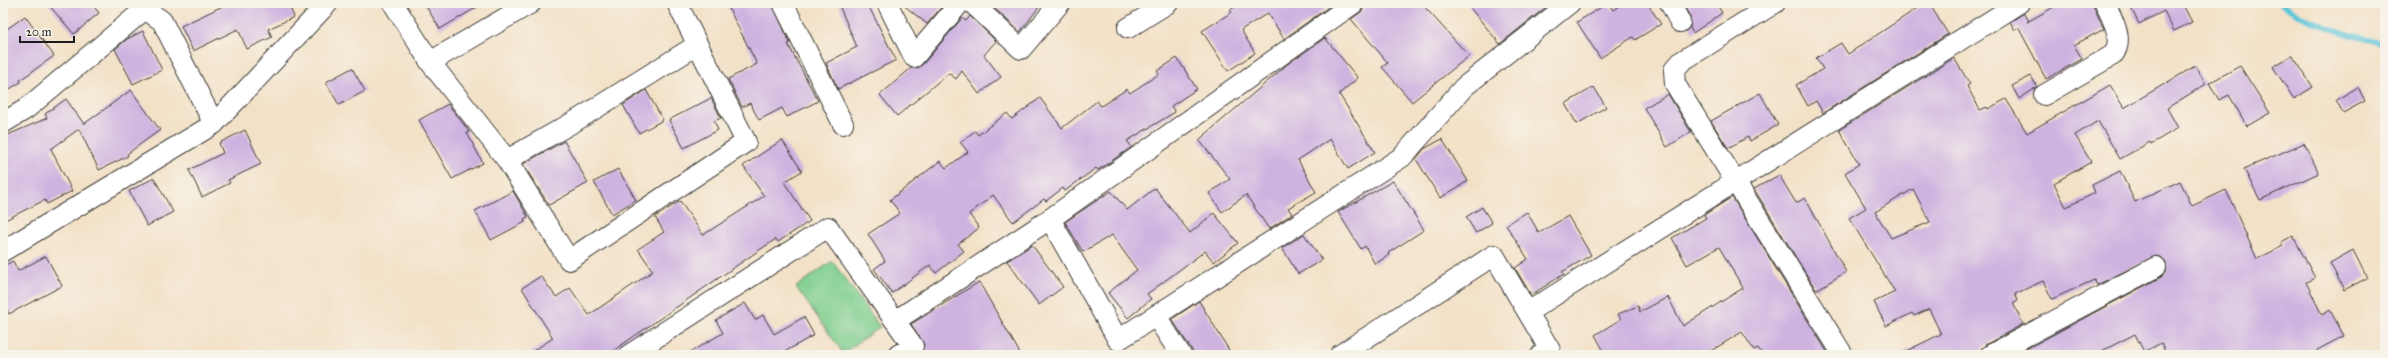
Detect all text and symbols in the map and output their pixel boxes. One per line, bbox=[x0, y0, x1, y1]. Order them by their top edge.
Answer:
scale bar bbox=[20, 18, 74, 44]
text: 20 m bbox=[26, 25, 52, 39]

